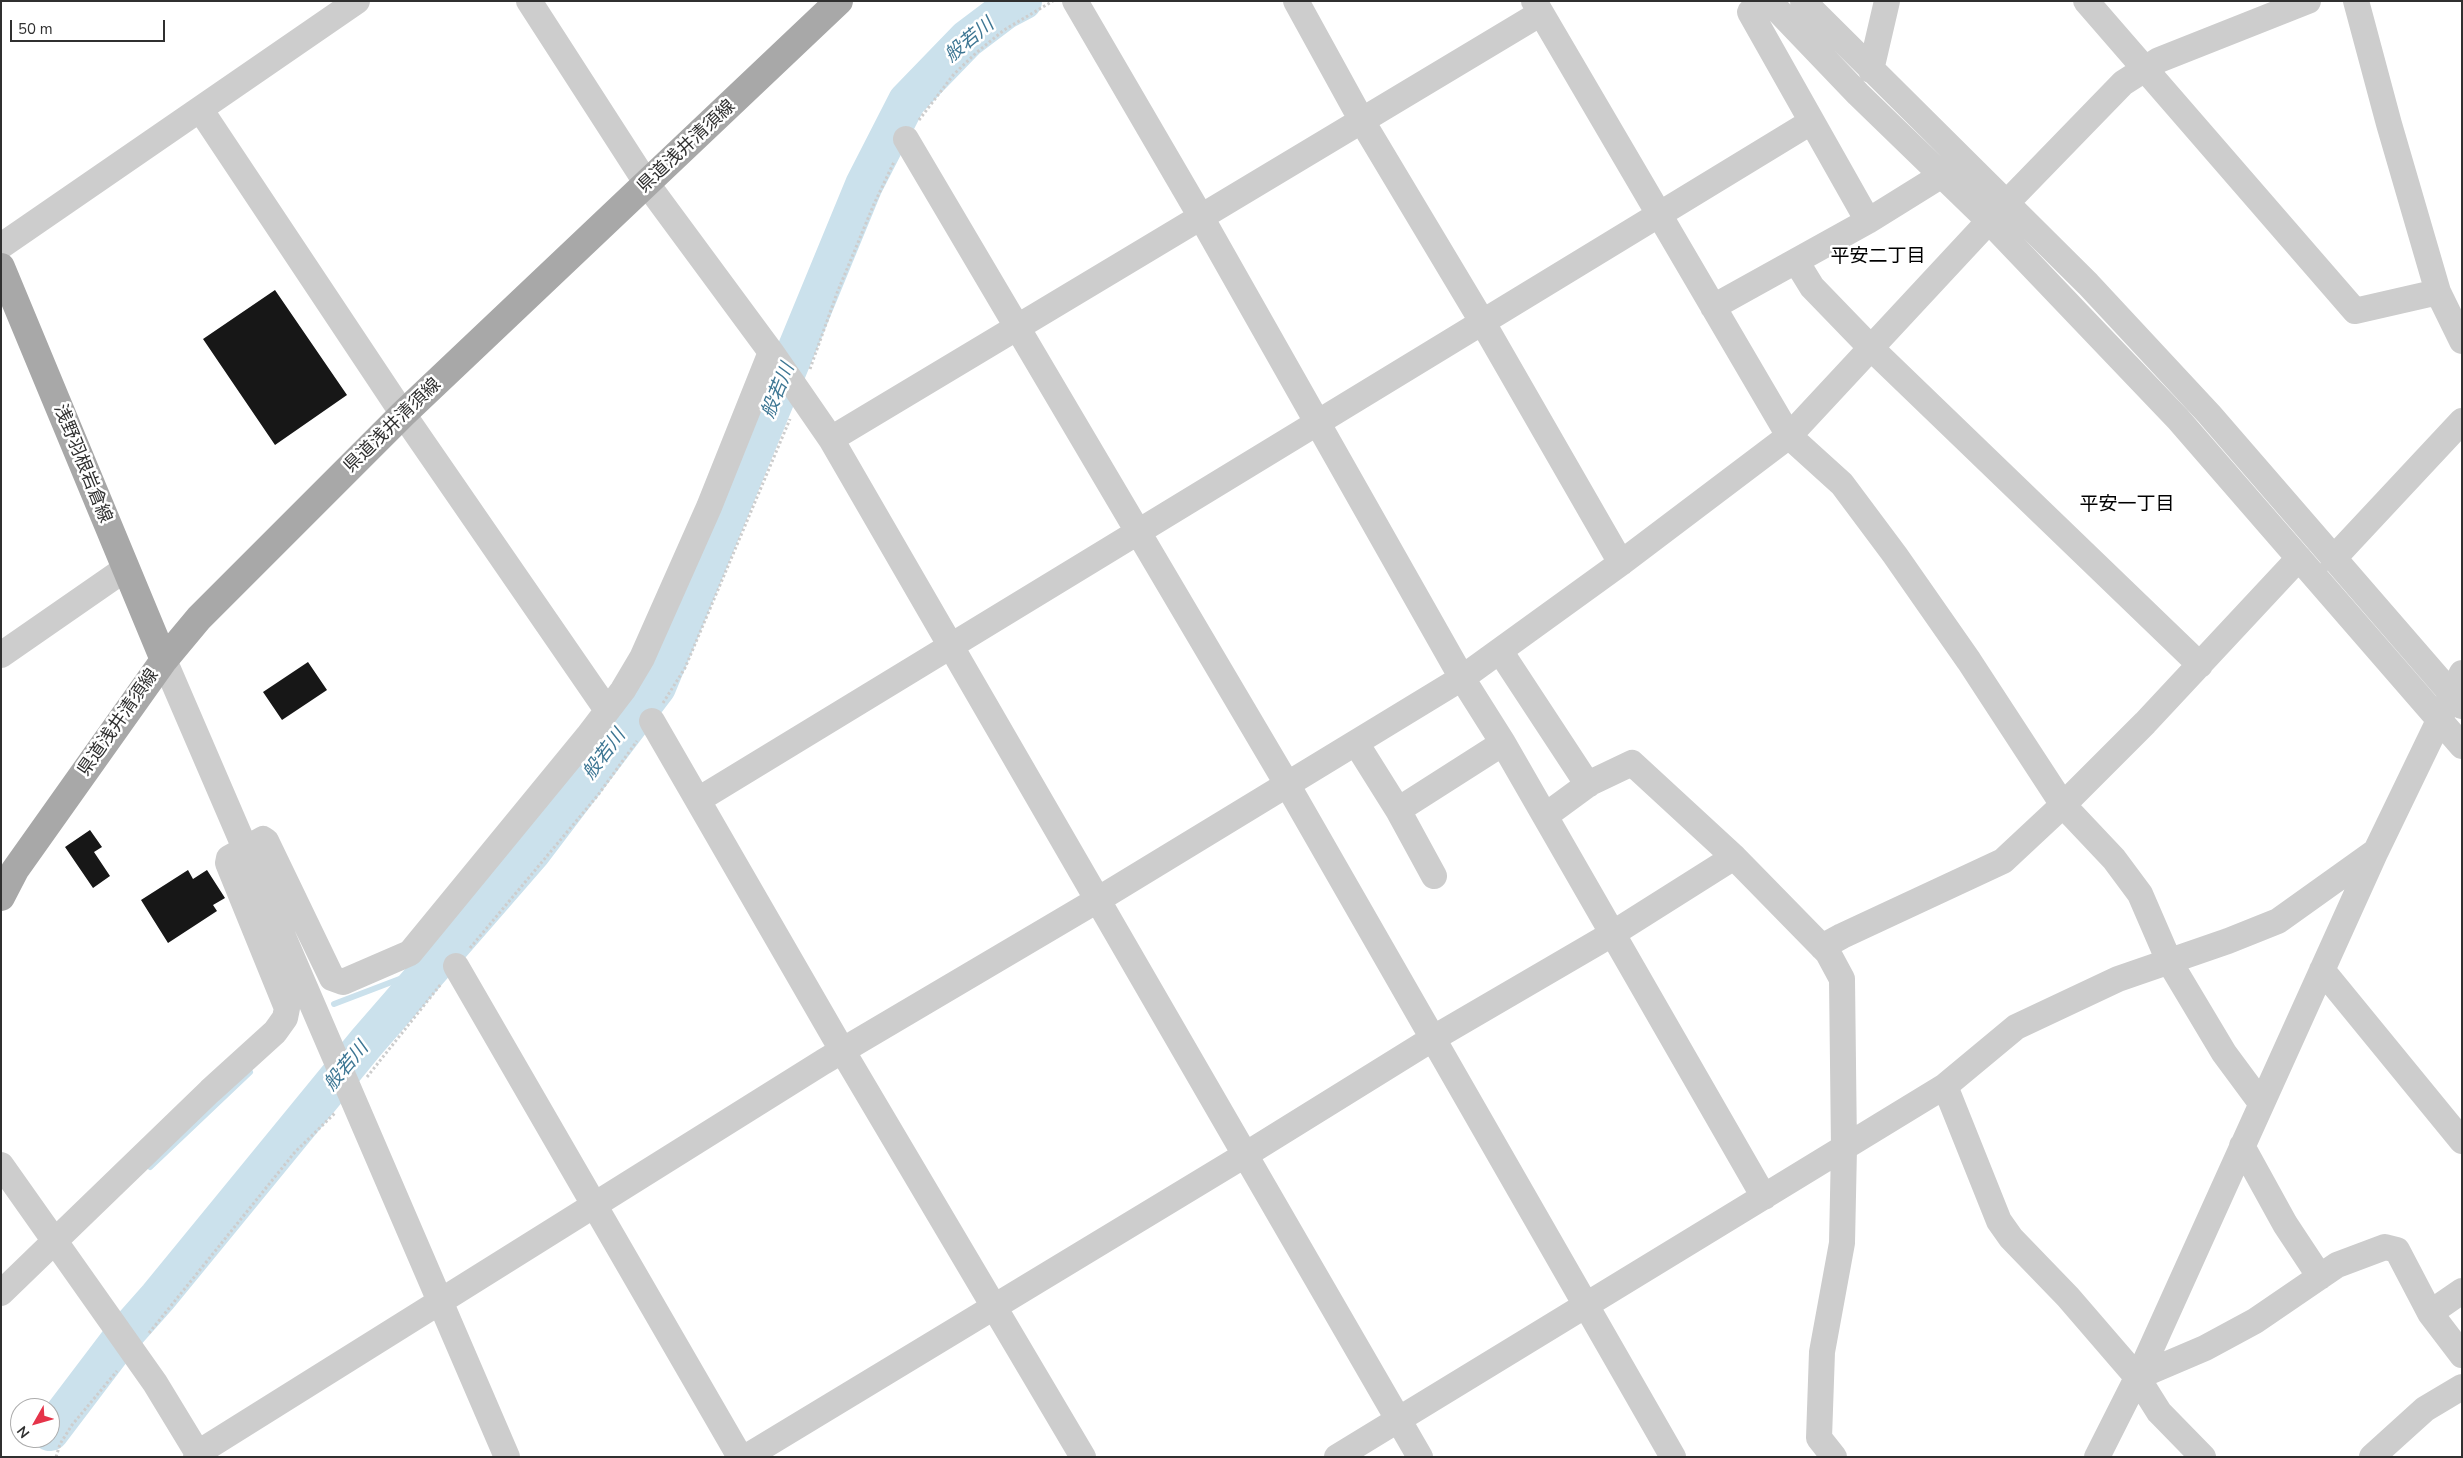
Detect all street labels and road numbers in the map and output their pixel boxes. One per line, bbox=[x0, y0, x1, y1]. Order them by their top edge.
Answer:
street label: 県道浅井清須線 bbox=[634, 96, 740, 198]
street label: 県道浅井清須線 bbox=[340, 374, 446, 478]
street label: 浅野羽根岩倉線 bbox=[48, 402, 116, 526]
street label: 県道浅井清須線 bbox=[74, 665, 164, 781]

